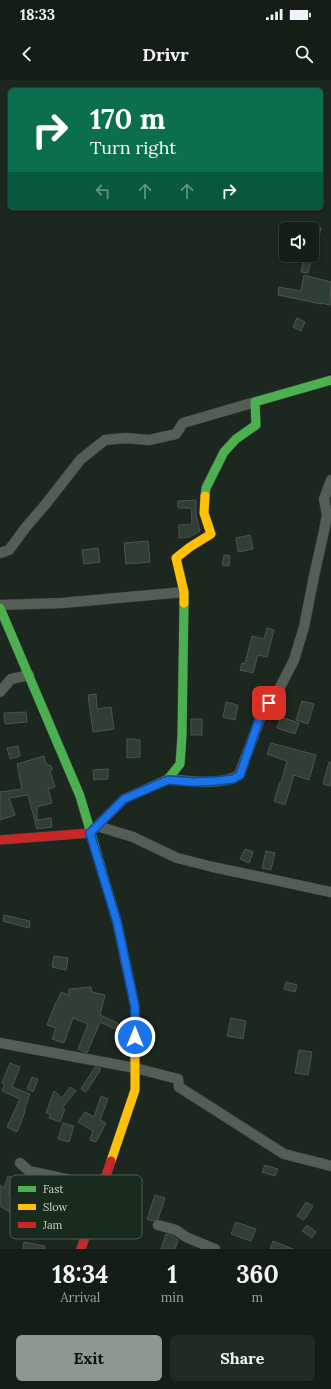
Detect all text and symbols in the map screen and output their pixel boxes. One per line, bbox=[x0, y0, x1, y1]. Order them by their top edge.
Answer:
text: 18:33 bbox=[20, 5, 55, 24]
icon: back bbox=[16, 43, 38, 65]
text: Drivr bbox=[142, 43, 189, 66]
icon: search bbox=[293, 43, 315, 65]
text: 170 m bbox=[90, 101, 165, 137]
icon: right bbox=[24, 104, 76, 156]
text: Turn right bbox=[90, 136, 176, 159]
icon: left bbox=[92, 180, 114, 202]
icon: ahead bbox=[134, 180, 156, 202]
icon: ahead bbox=[176, 180, 198, 202]
icon: right bbox=[218, 180, 240, 202]
map controls bbox=[279, 222, 319, 262]
button: sound bbox=[279, 222, 319, 262]
pin bbox=[252, 686, 286, 720]
icon: arrive bbox=[258, 692, 280, 714]
position arrow bbox=[114, 1016, 156, 1058]
legend bbox=[10, 1175, 142, 1239]
text: Fast bbox=[43, 1182, 64, 1196]
text: Slow bbox=[43, 1200, 68, 1214]
text: Jam bbox=[42, 1218, 63, 1232]
text: 18:34 bbox=[52, 1259, 108, 1290]
text: 1 bbox=[167, 1259, 177, 1290]
text: 360 bbox=[236, 1259, 279, 1290]
text: Arrival bbox=[60, 1289, 100, 1306]
text: min bbox=[161, 1289, 184, 1306]
text: m bbox=[252, 1289, 263, 1306]
button: Exit bbox=[16, 1335, 162, 1381]
button: Share bbox=[170, 1335, 315, 1381]

